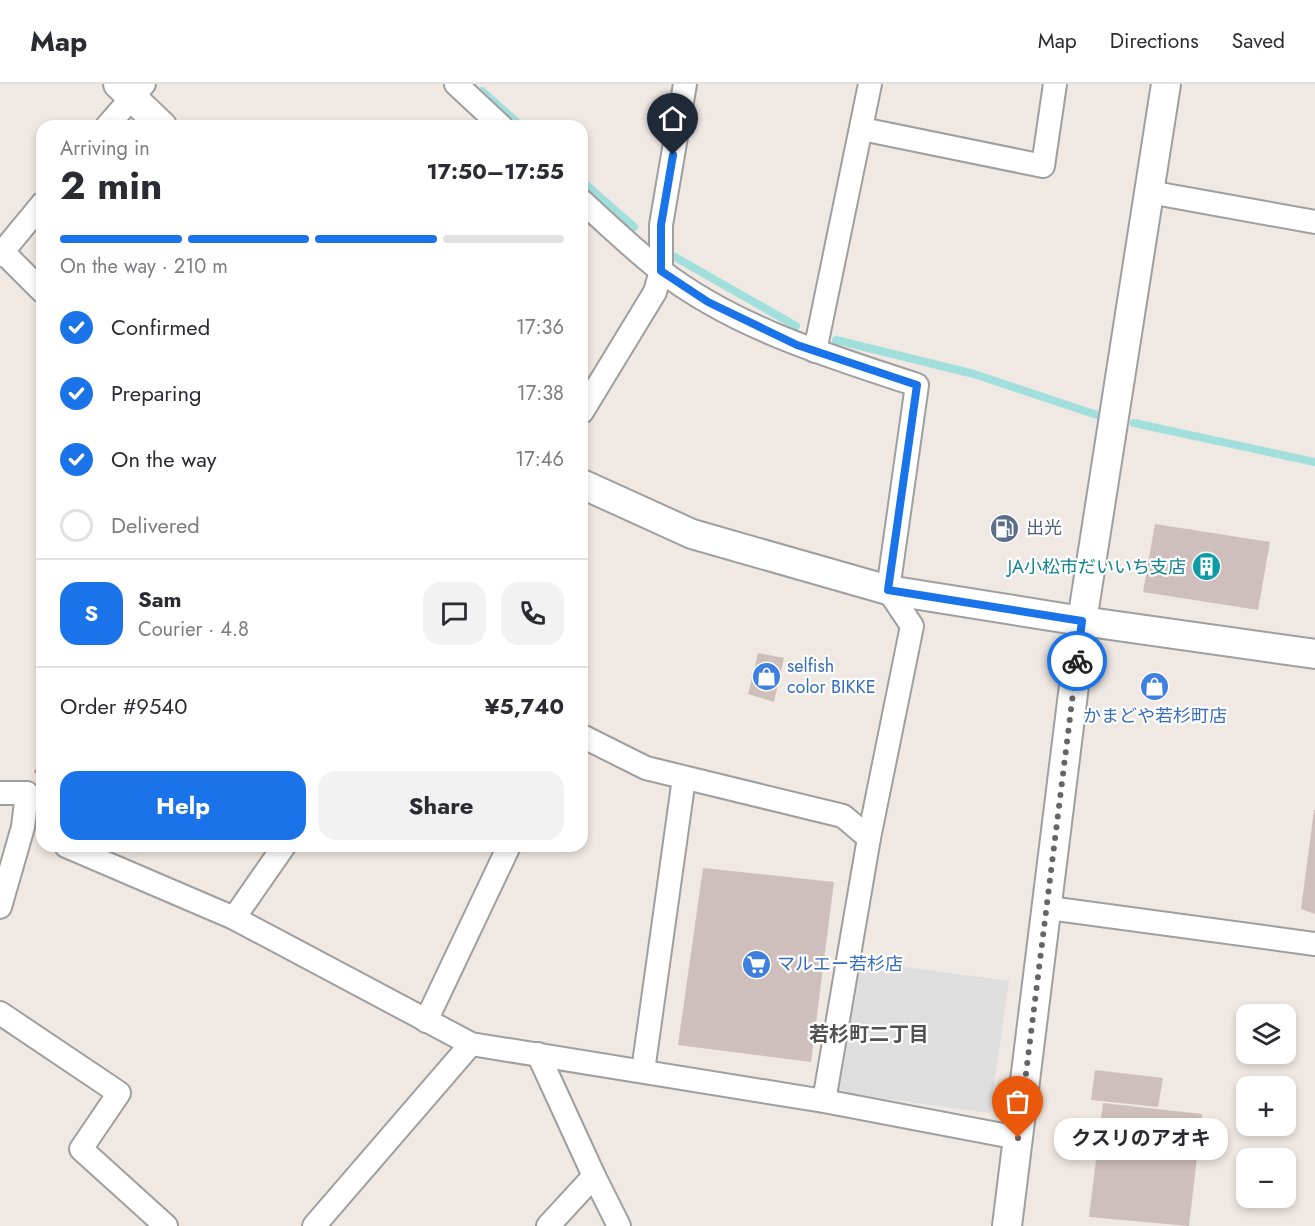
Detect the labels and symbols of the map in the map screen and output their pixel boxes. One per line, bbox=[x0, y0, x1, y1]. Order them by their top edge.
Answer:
pin bbox=[647, 93, 698, 155]
fuel station icon: 出光 bbox=[989, 512, 1021, 544]
place label: 出光 bbox=[1026, 515, 1062, 541]
building icon: JA小松市だいいち支店 bbox=[1191, 551, 1223, 583]
place label: JA小松市だいいち支店 bbox=[1006, 554, 1186, 580]
courier bbox=[1047, 631, 1107, 691]
place label: selfish color BIKKE bbox=[787, 653, 876, 700]
shop icon: selfish color BIKKE bbox=[750, 660, 782, 692]
shop icon: かまどや若杉町店 bbox=[1139, 671, 1171, 703]
place label: かまどや若杉町店 bbox=[1083, 703, 1227, 729]
supermarket icon: マルエー若杉店 bbox=[740, 948, 772, 980]
place label: マルエー若杉店 bbox=[777, 951, 903, 977]
district label: 若杉町二丁目 bbox=[809, 1020, 929, 1049]
pin bbox=[992, 1076, 1043, 1138]
callout: クスリのアオキ bbox=[1054, 1117, 1228, 1159]

